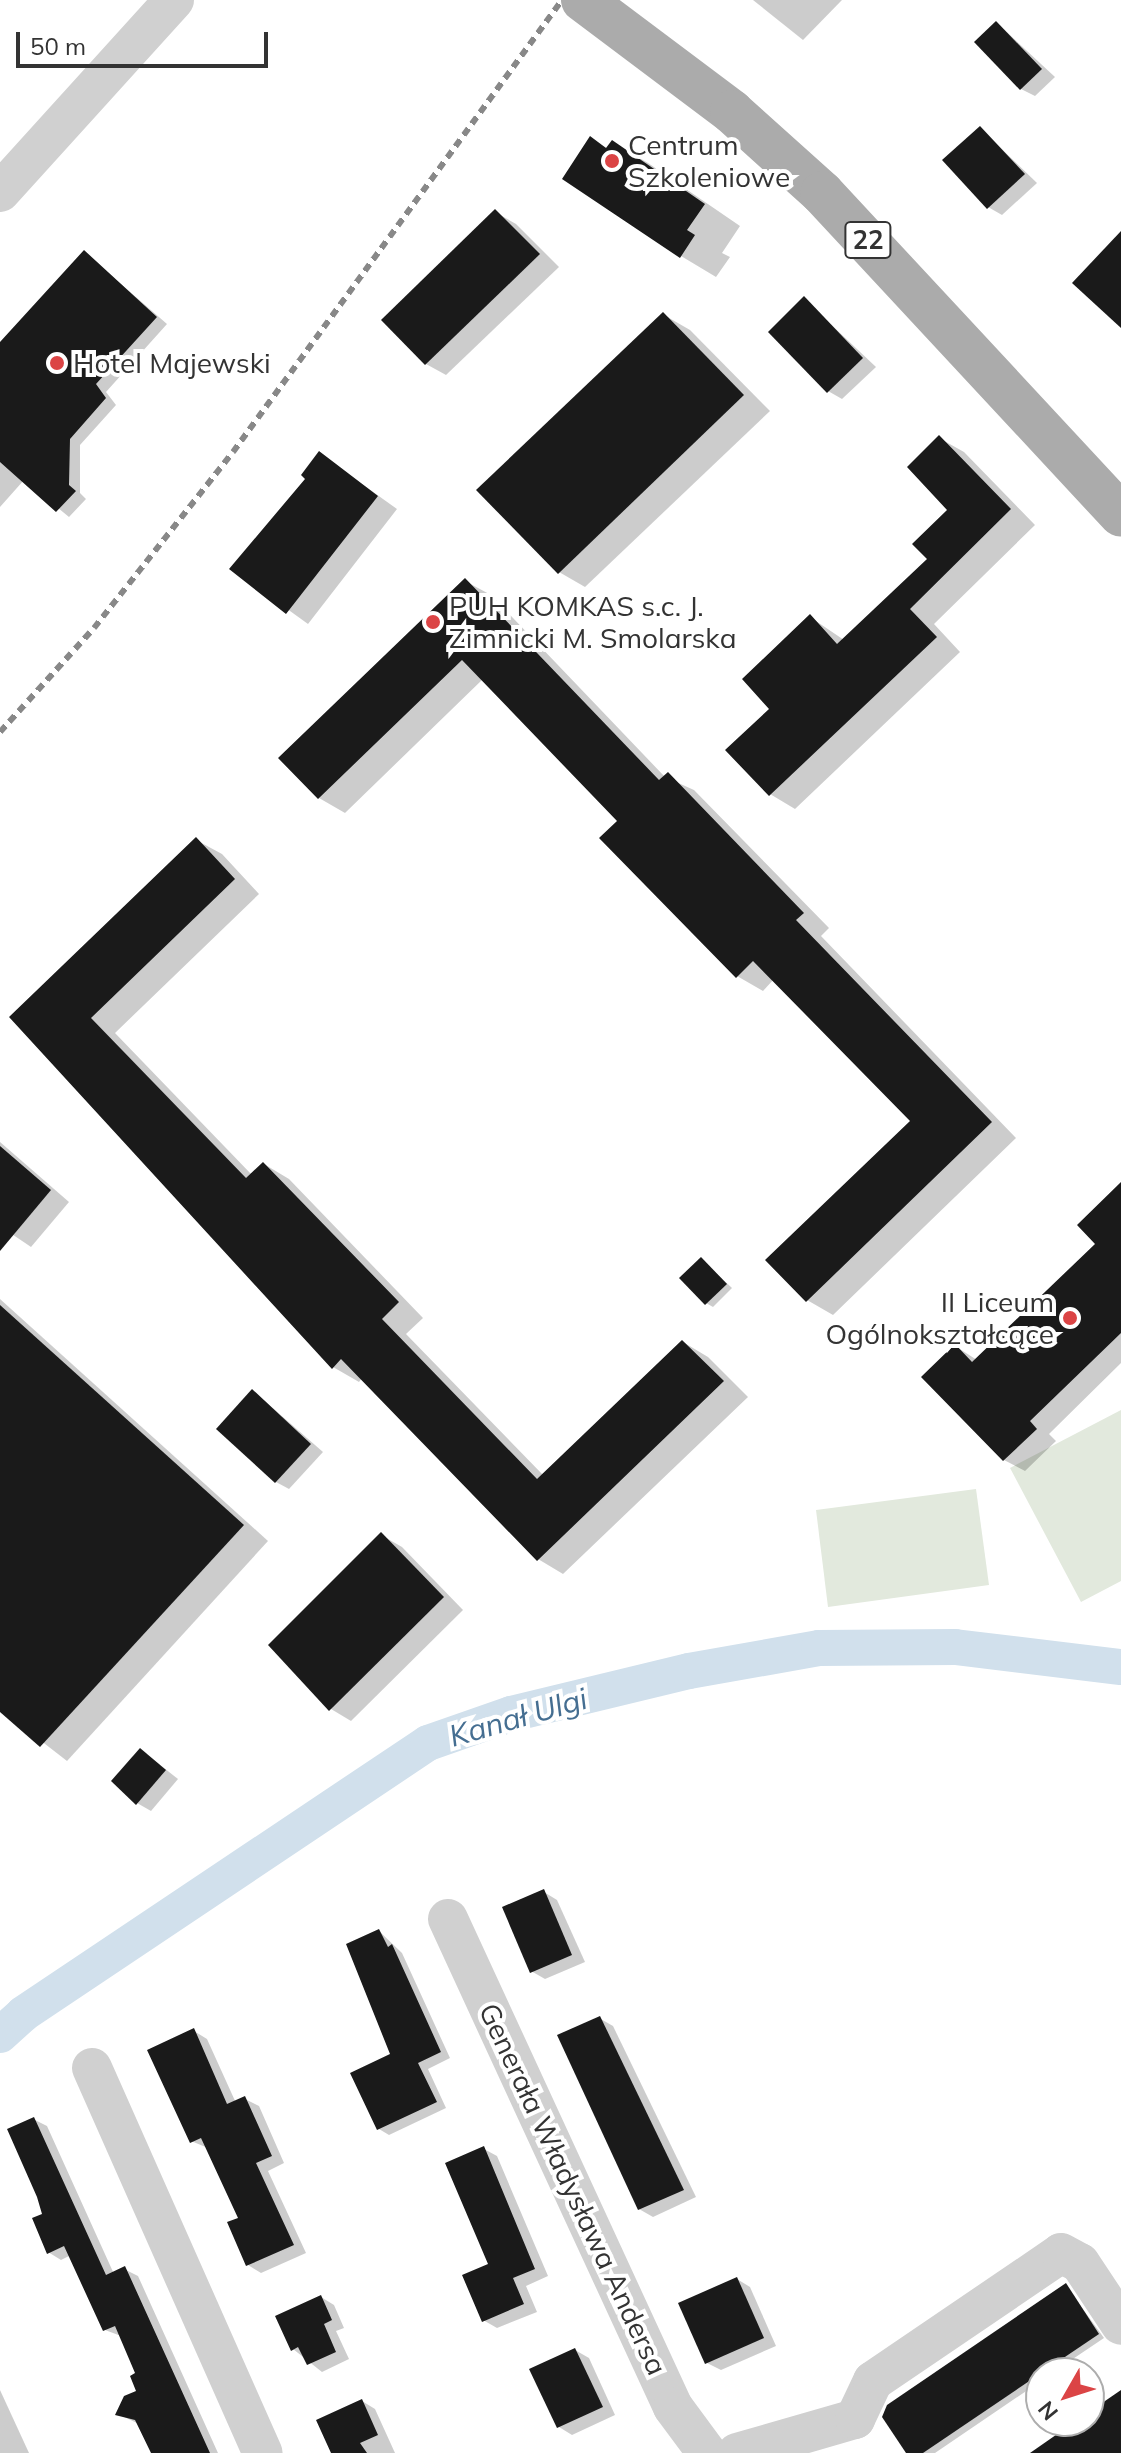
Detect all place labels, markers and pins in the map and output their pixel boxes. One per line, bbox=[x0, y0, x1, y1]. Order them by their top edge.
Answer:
place label: Centrum Szkoleniowe bbox=[628, 128, 790, 194]
marker: Centrum Szkoleniowe bbox=[603, 152, 621, 170]
place label: Hotel Majewski bbox=[73, 346, 271, 380]
marker: Hotel Majewski bbox=[48, 354, 66, 372]
place label: PUH KOMKAS s.c. J. Zimnicki M. Smolarska bbox=[449, 589, 736, 655]
marker: PUH KOMKAS s.c. J. Zimnicki M. Smolarska bbox=[424, 613, 442, 631]
place label: II Liceum Ogólnokształcące bbox=[825, 1285, 1054, 1351]
marker: II Liceum Ogólnokształcące bbox=[1061, 1309, 1079, 1327]

